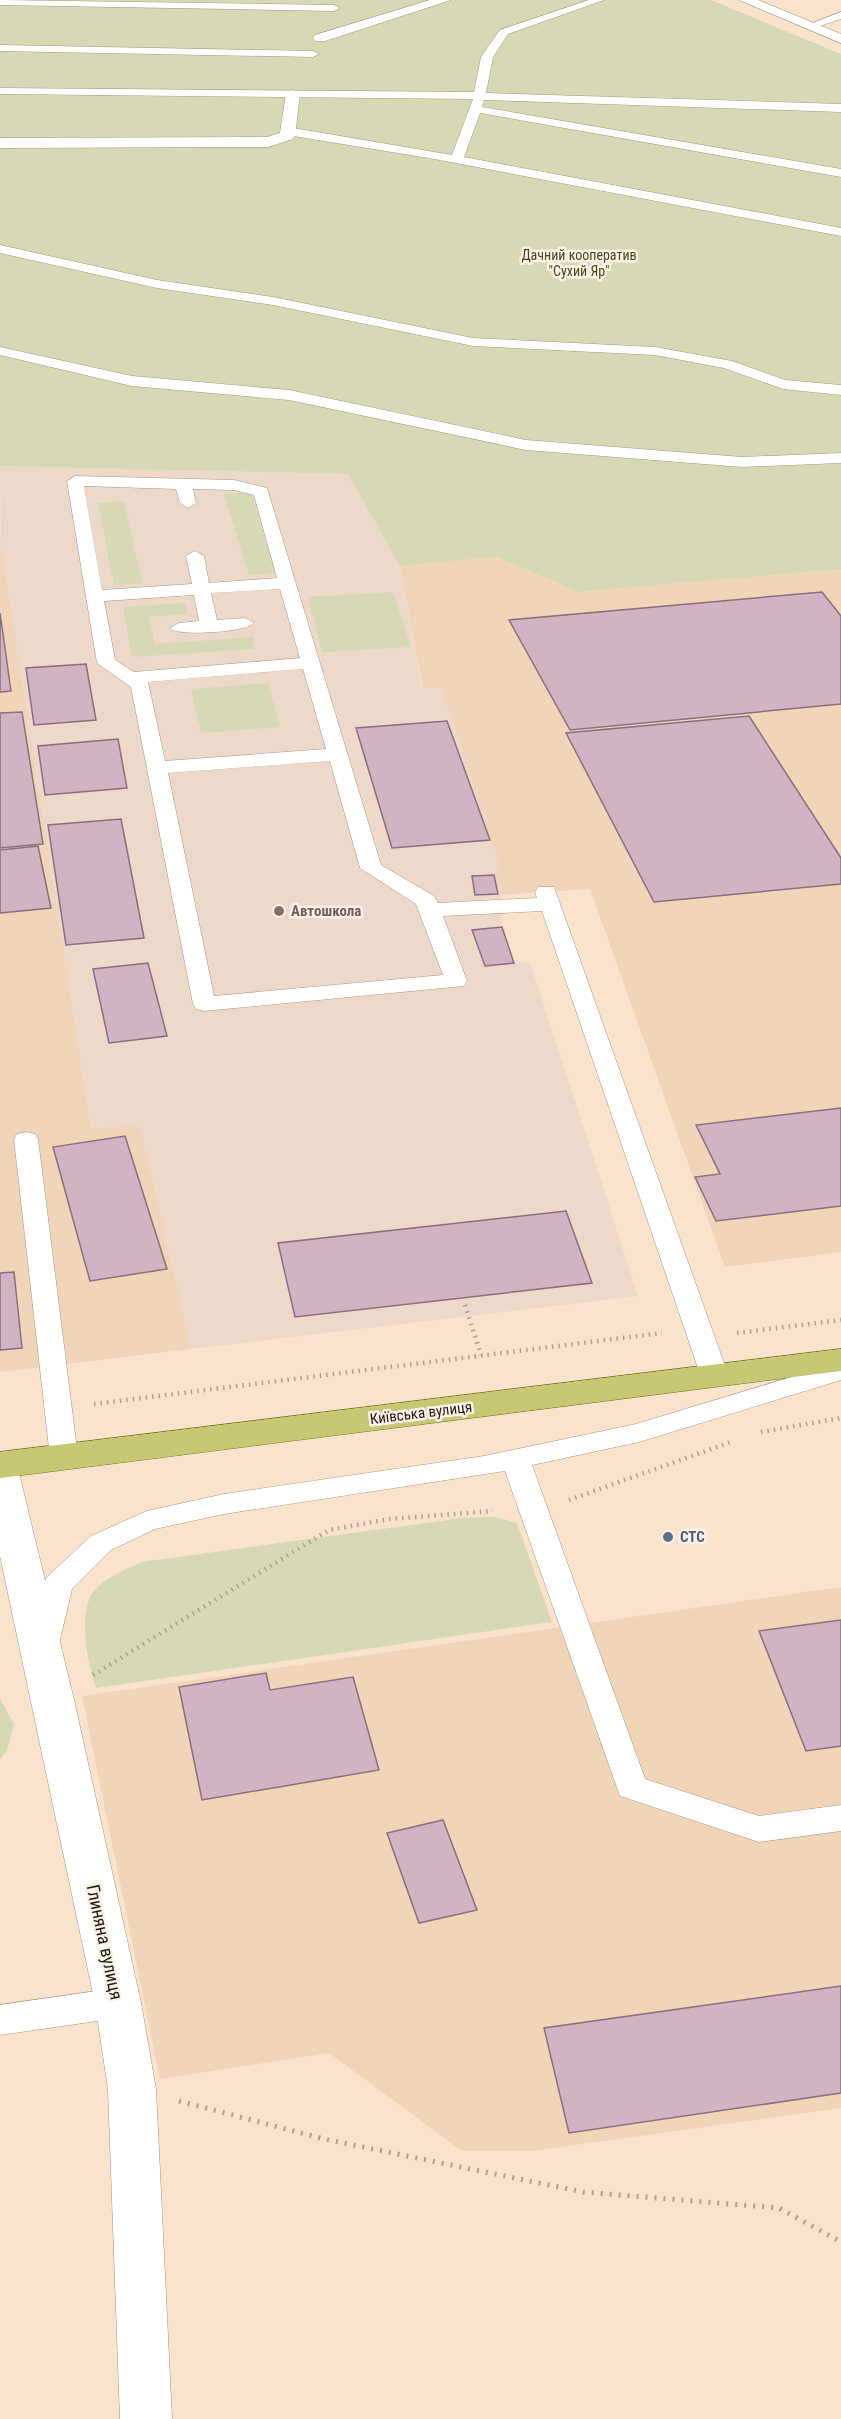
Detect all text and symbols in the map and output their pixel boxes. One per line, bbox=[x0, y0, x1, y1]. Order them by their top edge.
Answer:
park label: Дачний кооператив "Сухий Яр" bbox=[521, 247, 637, 279]
place label: Автошкола bbox=[291, 902, 361, 920]
marker: Автошкола bbox=[272, 904, 286, 918]
street label: Київська вулиця bbox=[369, 1398, 473, 1428]
place label: СТС bbox=[680, 1528, 705, 1546]
marker: СТС bbox=[661, 1530, 675, 1544]
street label: Глиняна вулиця bbox=[83, 1882, 127, 2002]

